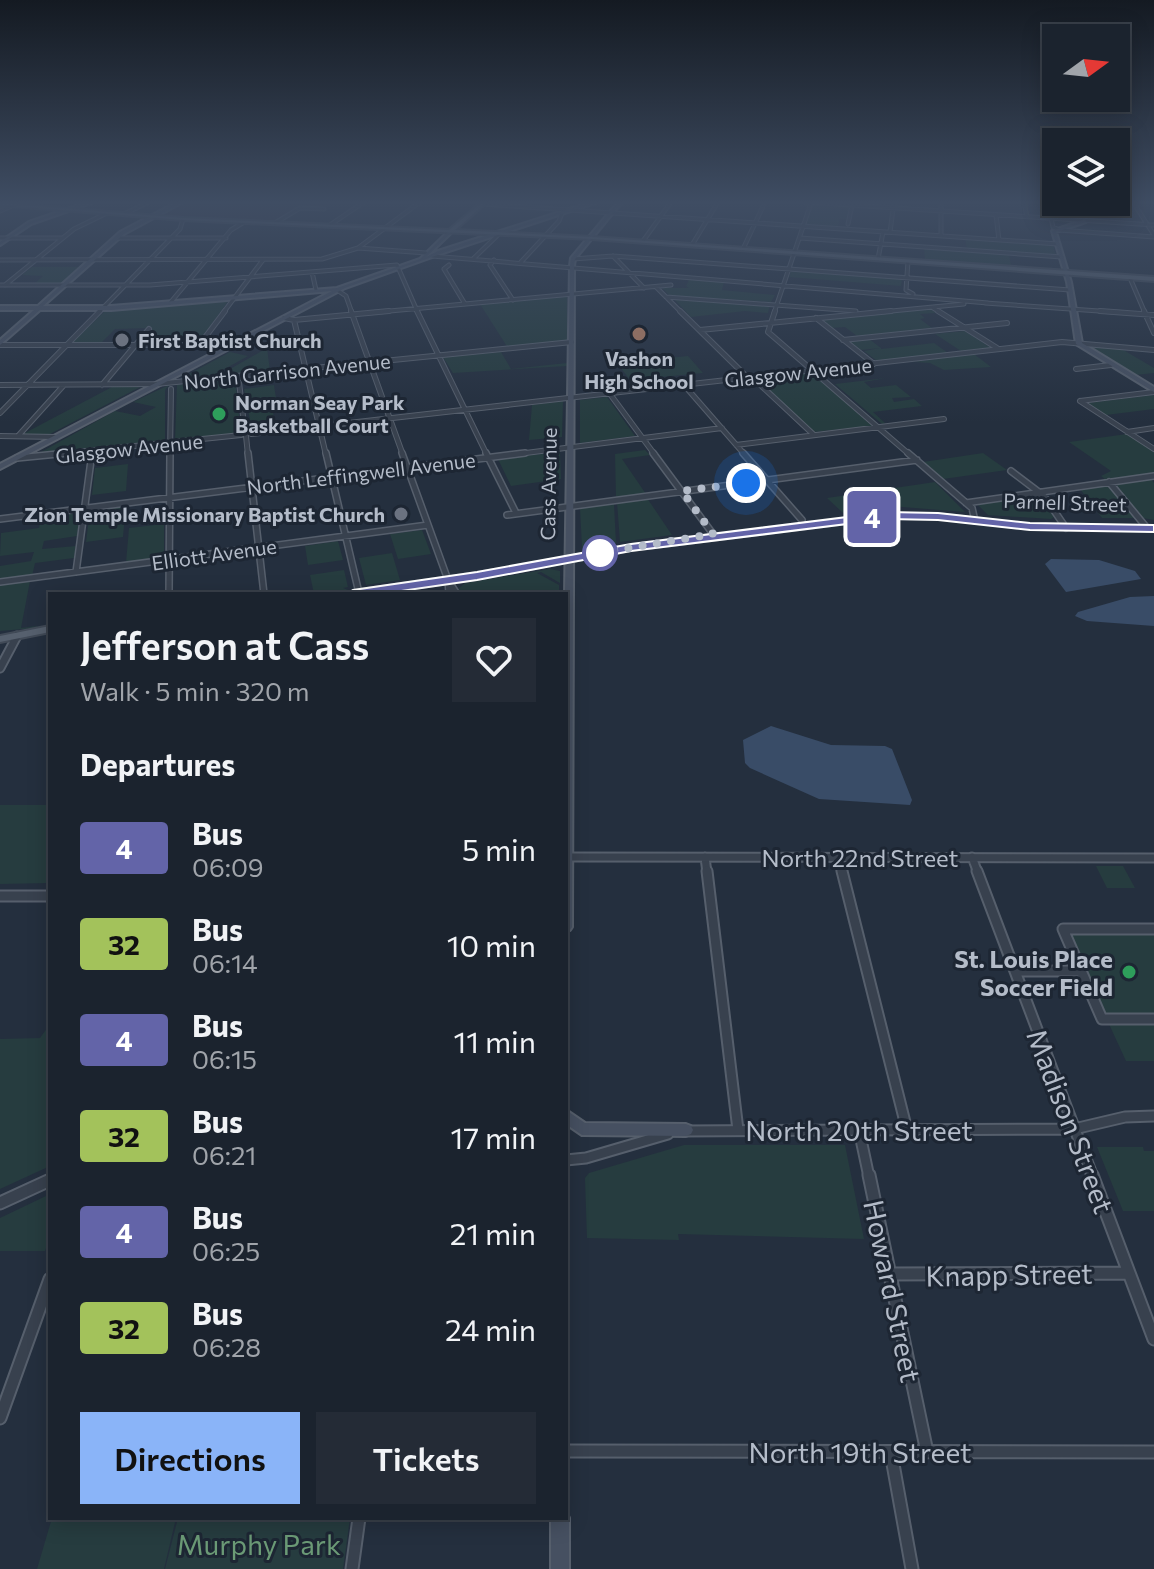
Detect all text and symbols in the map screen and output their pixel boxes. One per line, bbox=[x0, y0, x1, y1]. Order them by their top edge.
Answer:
north arrow bbox=[1042, 24, 1130, 112]
map controls bbox=[1042, 24, 1130, 216]
button: layers bbox=[1042, 128, 1130, 216]
marker: Vashon High School bbox=[630, 325, 648, 343]
place label: First Baptist Church bbox=[138, 328, 321, 352]
marker: First Baptist Church bbox=[113, 331, 131, 349]
place label: Vashon High School bbox=[584, 346, 694, 393]
street label: North Garrison Avenue bbox=[182, 348, 392, 394]
street label: Glasgow Avenue bbox=[723, 352, 873, 392]
place label: Norman Seay Park Basketball Court bbox=[235, 390, 405, 437]
marker: Norman Seay Park Basketball Court bbox=[210, 405, 228, 423]
street label: Cass Avenue bbox=[535, 427, 561, 541]
street label: Glasgow Avenue bbox=[54, 428, 204, 468]
street label: North Leffingwell Avenue bbox=[245, 447, 477, 499]
your location bbox=[726, 463, 766, 503]
street label: Parnell Street bbox=[1003, 488, 1127, 516]
line badge: 4 bbox=[846, 491, 898, 543]
text: 4 bbox=[863, 500, 881, 534]
place label: Zion Temple Missionary Baptist Church bbox=[24, 502, 385, 526]
marker: Zion Temple Missionary Baptist Church bbox=[392, 505, 410, 523]
street label: Elliott Avenue bbox=[150, 533, 278, 575]
unlabelled marker bbox=[583, 536, 617, 570]
button: heart bbox=[452, 618, 536, 702]
text: Jefferson at Cass bbox=[80, 621, 369, 668]
text: Walk · 5 min · 320 m bbox=[80, 675, 310, 706]
text: Departures bbox=[80, 745, 235, 782]
text: Bus bbox=[192, 814, 243, 851]
text: 5 min bbox=[462, 830, 536, 867]
text: 4 bbox=[115, 831, 133, 865]
street label: North 22nd Street bbox=[762, 843, 959, 872]
text: 06:09 bbox=[192, 851, 264, 882]
text: Bus bbox=[192, 910, 243, 947]
text: 10 min bbox=[447, 926, 536, 963]
text: 32 bbox=[108, 927, 140, 961]
place label: St. Louis Place Soccer Field bbox=[954, 944, 1113, 1001]
text: 06:14 bbox=[192, 947, 258, 978]
marker: St. Louis Place Soccer Field bbox=[1120, 963, 1138, 981]
text: Bus bbox=[192, 1006, 243, 1043]
text: 11 min bbox=[454, 1022, 536, 1059]
text: 4 bbox=[115, 1023, 133, 1057]
street label: Madison Street bbox=[1020, 1024, 1122, 1218]
text: 06:15 bbox=[192, 1043, 257, 1074]
text: Bus bbox=[192, 1102, 243, 1139]
street label: North 20th Street bbox=[745, 1113, 973, 1147]
text: 17 min bbox=[451, 1118, 536, 1155]
text: 32 bbox=[108, 1119, 140, 1153]
text: 06:21 bbox=[192, 1139, 256, 1170]
street label: Howard Street bbox=[857, 1197, 929, 1385]
text: Bus bbox=[192, 1198, 243, 1235]
text: 21 min bbox=[450, 1214, 536, 1251]
text: 4 bbox=[115, 1215, 133, 1249]
text: 06:25 bbox=[192, 1235, 260, 1266]
street label: Knapp Street bbox=[925, 1256, 1093, 1292]
text: Bus bbox=[192, 1294, 243, 1331]
text: 24 min bbox=[445, 1310, 536, 1347]
text: 32 bbox=[108, 1311, 140, 1345]
text: 06:28 bbox=[192, 1331, 261, 1362]
button: Directions bbox=[80, 1412, 300, 1504]
button: Tickets bbox=[316, 1412, 536, 1504]
street label: North 19th Street bbox=[749, 1435, 971, 1469]
park label: Murphy Park bbox=[177, 1527, 341, 1561]

